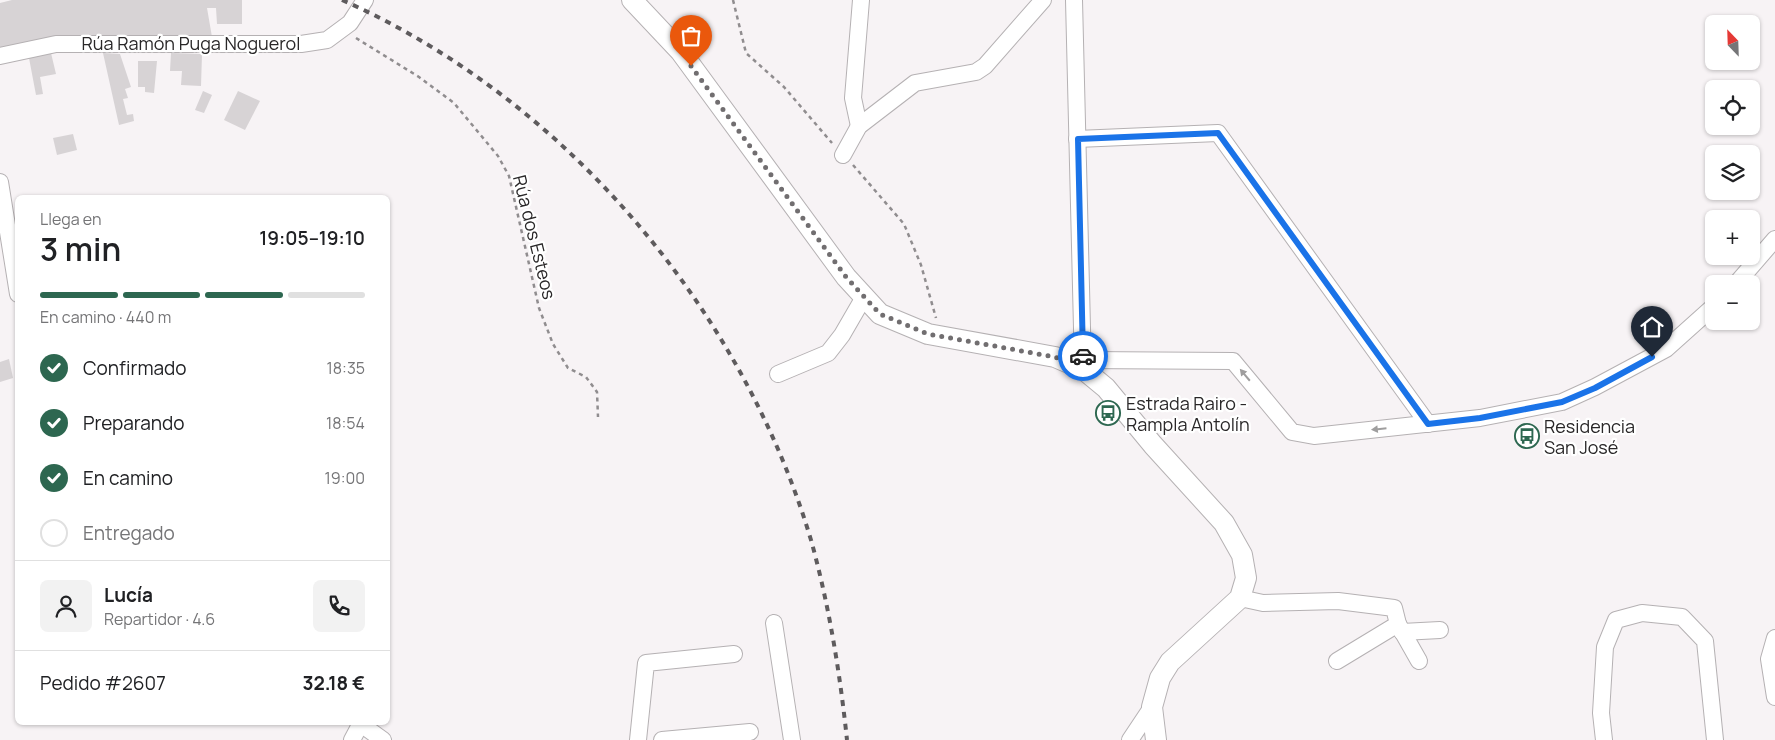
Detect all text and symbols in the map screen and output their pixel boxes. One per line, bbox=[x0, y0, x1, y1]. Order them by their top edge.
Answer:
pin bbox=[670, 15, 712, 66]
north arrow bbox=[1705, 15, 1760, 70]
map controls bbox=[1705, 15, 1760, 330]
icon: bag bbox=[677, 22, 705, 50]
street label: Rúa Ramón Puga Noguerol bbox=[82, 31, 300, 55]
button: locate bbox=[1705, 80, 1760, 135]
button: layers bbox=[1705, 145, 1760, 200]
street label: Rúa dos Esteos bbox=[508, 172, 562, 302]
text: Llega en bbox=[40, 208, 101, 230]
button: + bbox=[1705, 210, 1760, 265]
text: 19:05–19:10 bbox=[259, 225, 365, 251]
text: 3 min bbox=[40, 227, 121, 271]
button: − bbox=[1705, 275, 1760, 330]
text: En camino · 440 m bbox=[40, 306, 171, 328]
pin bbox=[1631, 306, 1673, 357]
icon: home bbox=[1638, 313, 1666, 341]
courier bbox=[1058, 331, 1108, 381]
icon: car bbox=[1069, 342, 1097, 370]
icon: check bbox=[40, 354, 68, 382]
text: Confirmado bbox=[83, 355, 187, 381]
text: 18:35 bbox=[327, 357, 365, 379]
one-way arrow bbox=[1239, 369, 1250, 382]
place label: Estrada Rairo - Rampla Antolín bbox=[1126, 391, 1250, 436]
bus stop icon: Estrada Rairo - Rampla Antolín bbox=[1095, 400, 1121, 426]
icon: check bbox=[40, 409, 68, 437]
text: Preparando bbox=[83, 410, 185, 436]
text: 18:54 bbox=[326, 412, 365, 434]
place label: Residencia San José bbox=[1544, 414, 1635, 459]
bus stop icon: Residencia San José bbox=[1514, 423, 1540, 449]
one-way arrow bbox=[1371, 425, 1387, 433]
icon: check bbox=[40, 464, 68, 492]
text: En camino bbox=[83, 465, 173, 491]
text: 19:00 bbox=[325, 467, 365, 489]
text: Entregado bbox=[83, 520, 175, 546]
button: person bbox=[40, 580, 92, 632]
button: phone bbox=[313, 580, 365, 632]
text: Lucía bbox=[104, 582, 153, 608]
text: Repartidor · 4.6 bbox=[104, 608, 215, 630]
text: Pedido #2607 bbox=[40, 670, 166, 696]
text: 32.18 € bbox=[302, 670, 365, 696]

